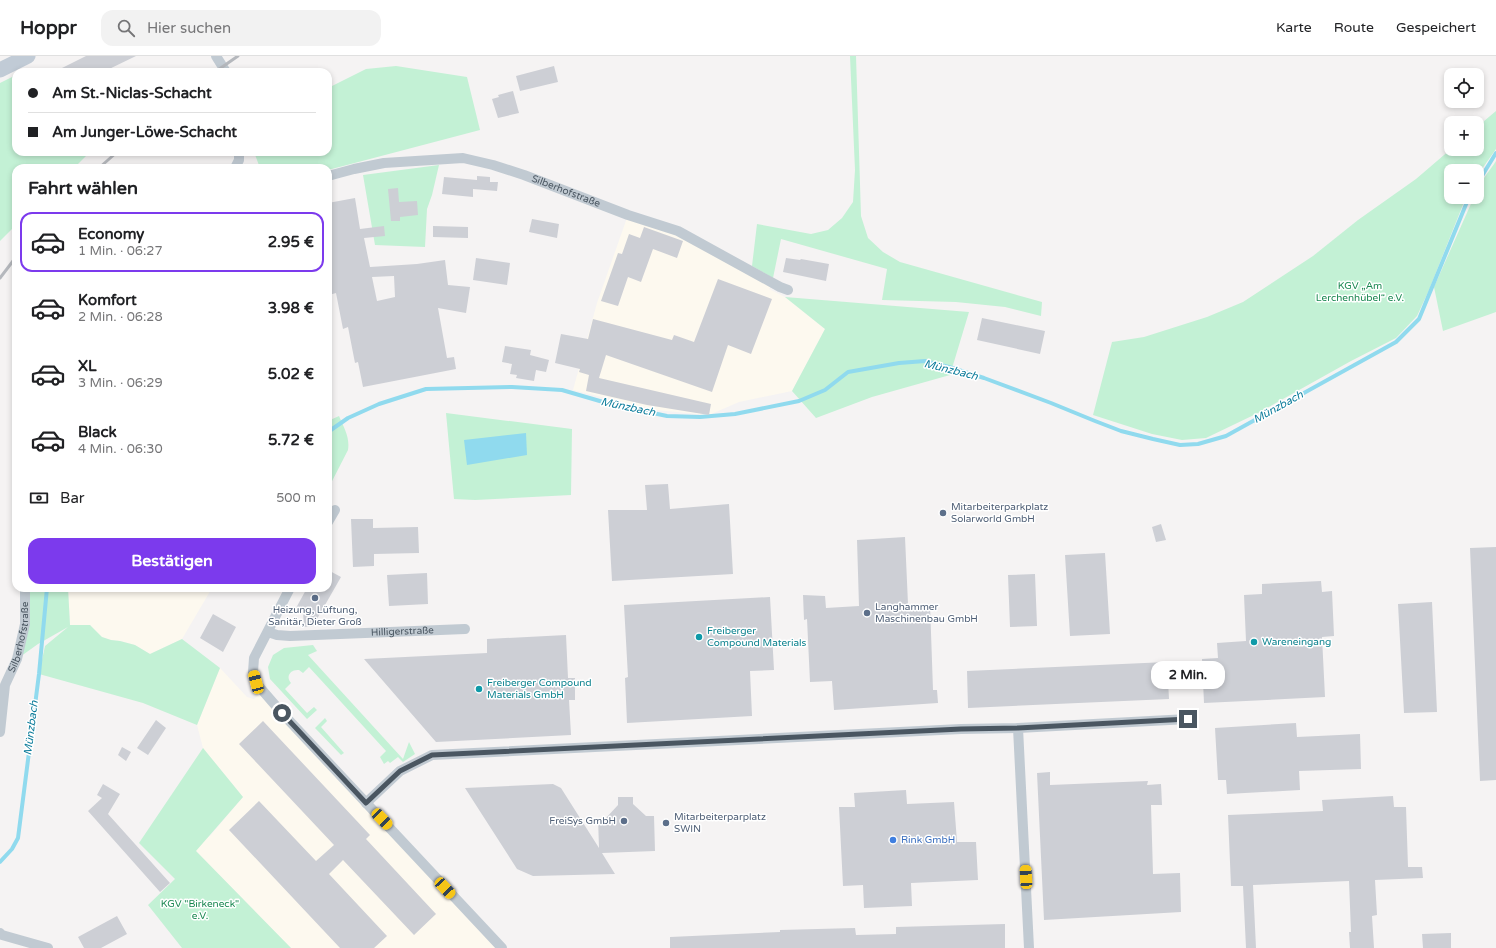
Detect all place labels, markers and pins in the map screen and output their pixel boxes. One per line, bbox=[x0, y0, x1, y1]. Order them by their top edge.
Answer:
place label: Mitarbeiterparkplatz Solarworld GmbH bbox=[951, 501, 1048, 525]
marker: Mitarbeiterparkplatz Solarworld GmbH bbox=[938, 508, 948, 518]
marker: Heizung, Lüftung, Sanitär, Dieter Groß bbox=[310, 593, 320, 603]
place label: Langhammer Maschinenbau GmbH bbox=[875, 601, 978, 625]
place label: Heizung, Lüftung, Sanitär, Dieter Groß bbox=[268, 604, 362, 628]
marker: Langhammer Maschinenbau GmbH bbox=[862, 608, 872, 618]
place label: Freiberger Compound Materials bbox=[707, 625, 807, 649]
marker: Freiberger Compound Materials bbox=[694, 632, 704, 642]
place label: Wareneingang bbox=[1262, 636, 1331, 648]
marker: Wareneingang bbox=[1249, 637, 1259, 647]
place label: Freiberger Compound Materials GmbH bbox=[487, 677, 592, 701]
marker: Freiberger Compound Materials GmbH bbox=[474, 684, 484, 694]
place label: Mitarbeiterparplatz SWIN bbox=[674, 811, 766, 835]
place label: FreiSys GmbH bbox=[549, 815, 616, 827]
marker: FreiSys GmbH bbox=[619, 816, 629, 826]
marker: Mitarbeiterparplatz SWIN bbox=[661, 818, 671, 828]
place label: Rink GmbH bbox=[901, 834, 955, 846]
marker: Rink GmbH bbox=[888, 835, 898, 845]

